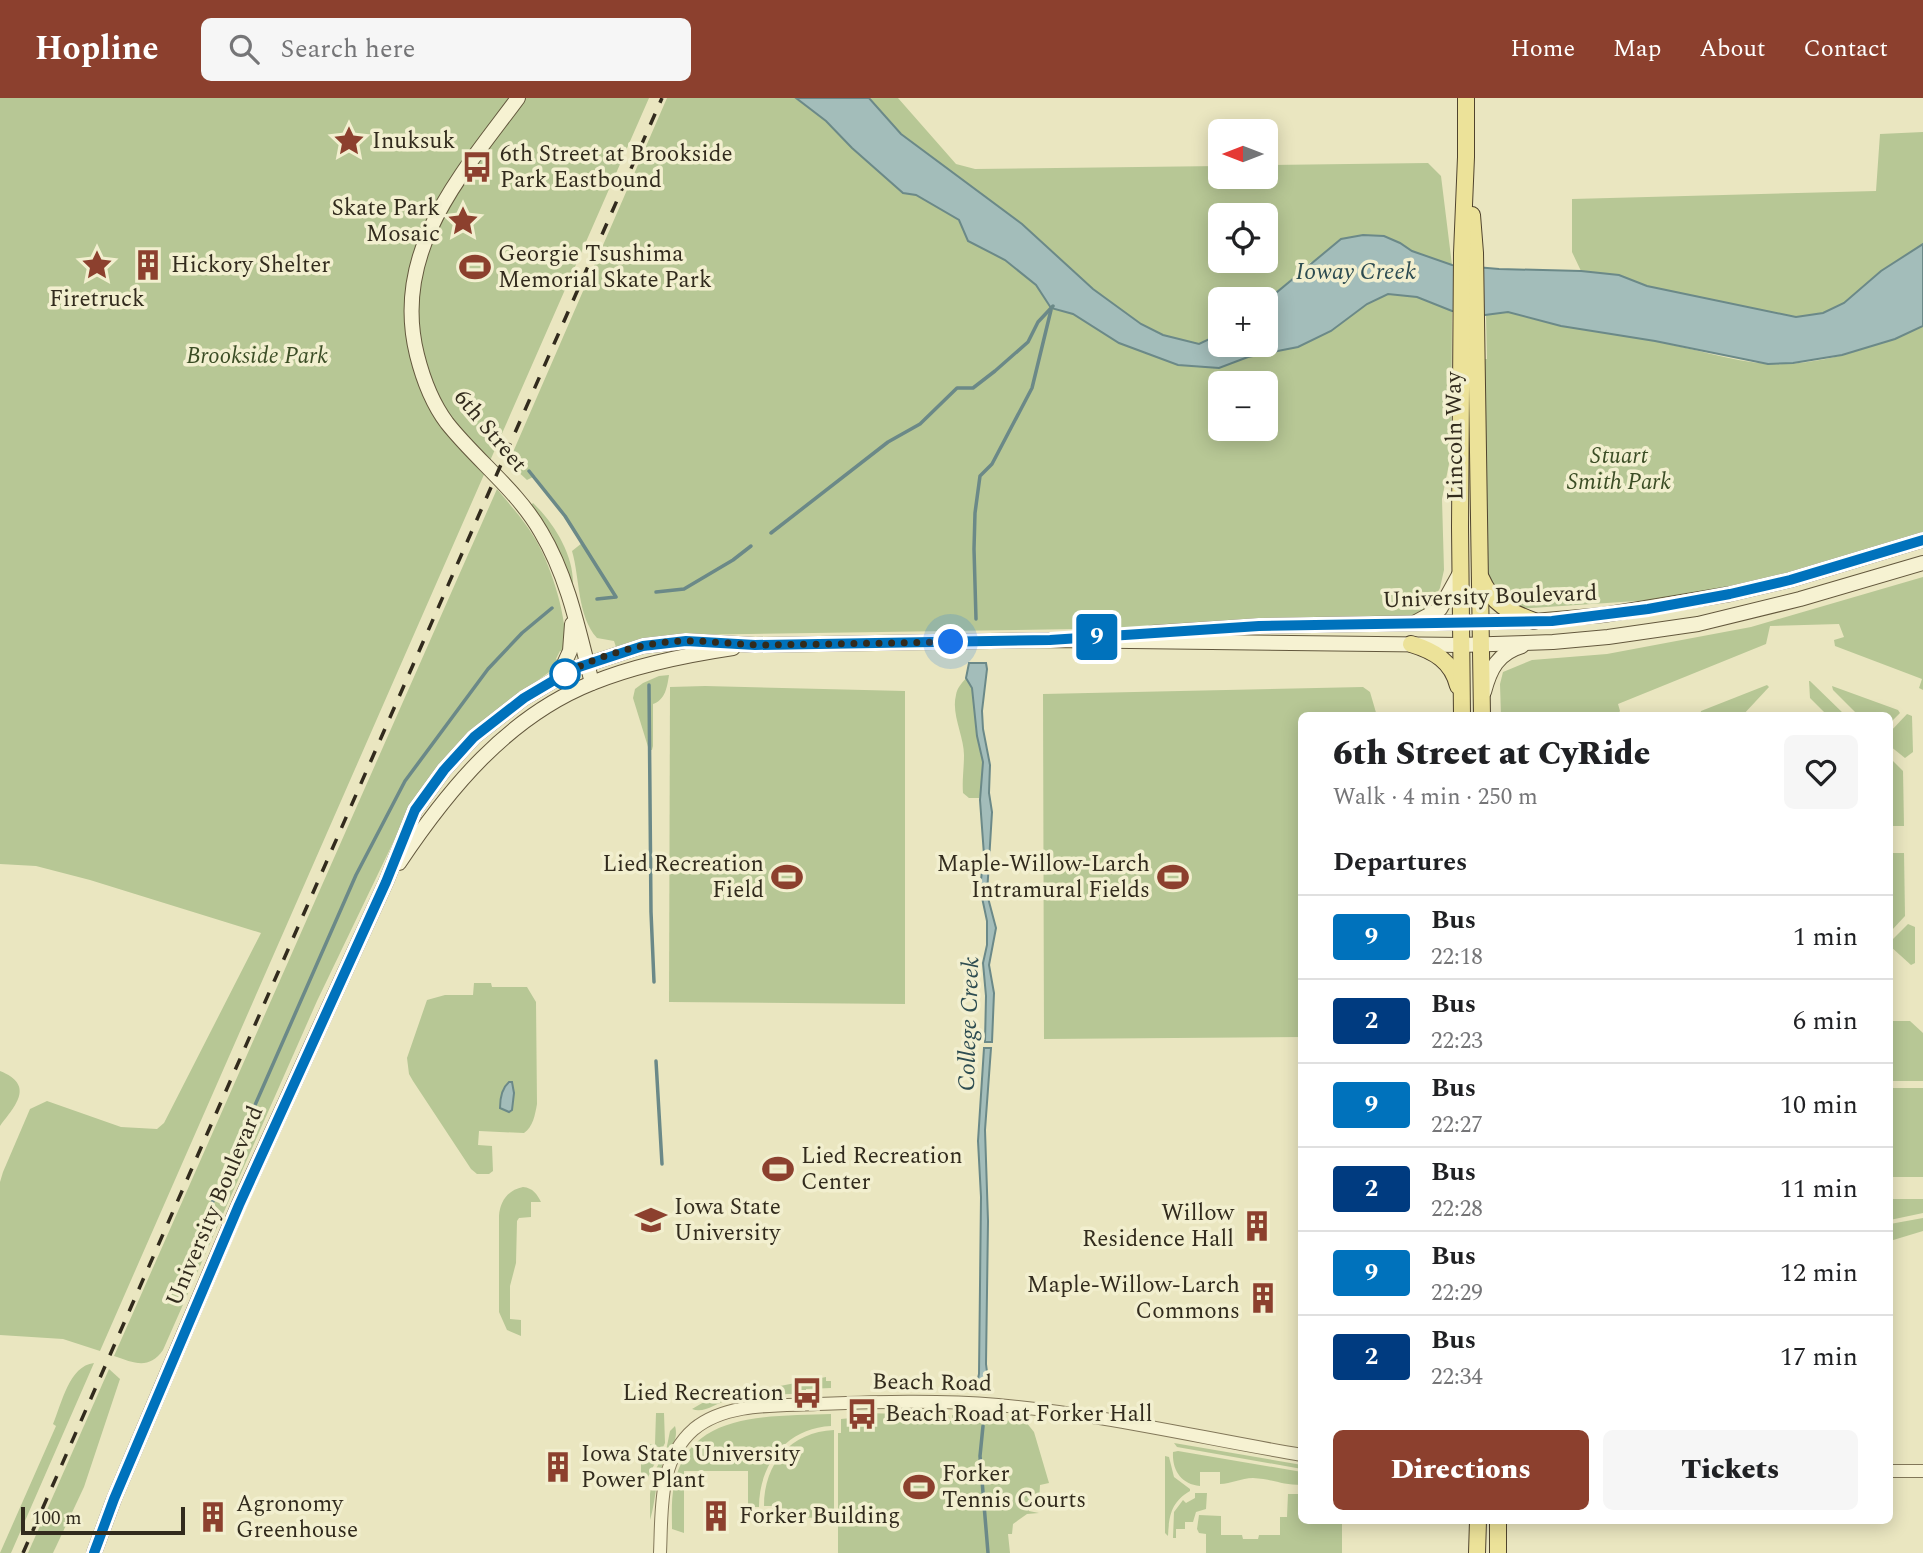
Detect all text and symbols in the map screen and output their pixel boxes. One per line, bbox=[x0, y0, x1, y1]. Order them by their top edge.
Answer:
search box bbox=[201, 18, 691, 81]
text: Hopline bbox=[35, 24, 159, 74]
text: Search here bbox=[281, 29, 415, 69]
icon: search bbox=[225, 30, 263, 68]
text: Home bbox=[1510, 31, 1575, 67]
text: Map bbox=[1613, 31, 1661, 67]
text: About bbox=[1699, 31, 1765, 67]
text: Contact bbox=[1803, 31, 1888, 67]
north arrow bbox=[1208, 119, 1278, 189]
map controls bbox=[1208, 119, 1278, 441]
place icon: Inuksuk bbox=[332, 124, 366, 158]
place label: Inuksuk bbox=[372, 124, 455, 159]
place label: 6th Street at Brookside Park Eastbound bbox=[500, 137, 733, 198]
bus stop icon: 6th Street at Brookside Park Eastbound bbox=[460, 150, 494, 184]
place label: Skate Park Mosaic bbox=[332, 191, 440, 252]
button: locate bbox=[1208, 203, 1278, 273]
place icon: Skate Park Mosaic bbox=[446, 204, 480, 238]
place label: Georgie Tsushima Memorial Skate Park bbox=[498, 237, 712, 298]
place icon: Firetruck bbox=[80, 248, 114, 282]
building icon: Hickory Shelter bbox=[131, 248, 165, 282]
place label: Hickory Shelter bbox=[171, 248, 330, 283]
sports icon: Georgie Tsushima Memorial Skate Park bbox=[458, 250, 492, 284]
water label: Ioway Creek bbox=[1296, 254, 1416, 290]
place label: Firetruck bbox=[49, 282, 145, 317]
button: + bbox=[1208, 287, 1278, 357]
park label: Brookside Park bbox=[186, 339, 328, 374]
street label: Lincoln Way bbox=[1436, 370, 1474, 501]
button: − bbox=[1208, 371, 1278, 441]
street label: 6th Street bbox=[445, 382, 535, 480]
park label: Stuart Smith Park bbox=[1567, 439, 1671, 500]
street label: University Boulevard bbox=[1382, 576, 1598, 618]
line badge: 9 bbox=[1074, 614, 1120, 660]
text: 9 bbox=[1090, 619, 1104, 655]
your location bbox=[933, 624, 968, 659]
unlabelled marker bbox=[550, 659, 580, 689]
text: 6th Street at CyRide bbox=[1333, 729, 1650, 779]
button: heart bbox=[1784, 735, 1858, 809]
text: Walk · 4 min · 250 m bbox=[1333, 780, 1538, 815]
text: Departures bbox=[1333, 842, 1467, 882]
place label: Lied Recreation Field bbox=[602, 847, 764, 908]
place label: Maple-Willow-Larch Intramural Fields bbox=[937, 847, 1150, 908]
sports icon: Lied Recreation Field bbox=[770, 860, 804, 894]
sports icon: Maple-Willow-Larch Intramural Fields bbox=[1156, 860, 1190, 894]
text: Bus bbox=[1431, 900, 1476, 940]
text: 1 min bbox=[1793, 917, 1858, 957]
text: 9 bbox=[1365, 919, 1378, 955]
text: 22:18 bbox=[1431, 940, 1483, 975]
water label: College Creek bbox=[949, 956, 989, 1092]
text: Bus bbox=[1431, 984, 1476, 1024]
text: 6 min bbox=[1793, 1001, 1858, 1041]
text: 2 bbox=[1365, 1003, 1378, 1039]
text: 22:23 bbox=[1431, 1024, 1483, 1059]
text: Bus bbox=[1431, 1068, 1476, 1108]
text: 10 min bbox=[1780, 1085, 1858, 1125]
text: 9 bbox=[1365, 1087, 1378, 1123]
street label: University Boulevard bbox=[157, 1100, 273, 1312]
text: 22:27 bbox=[1431, 1108, 1483, 1143]
place label: Lied Recreation Center bbox=[801, 1139, 963, 1200]
sports icon: Lied Recreation Center bbox=[761, 1152, 795, 1186]
text: Bus bbox=[1431, 1152, 1476, 1192]
text: 11 min bbox=[1780, 1169, 1858, 1209]
text: 2 bbox=[1365, 1171, 1378, 1207]
place label: Iowa State University bbox=[674, 1190, 781, 1251]
text: 22:28 bbox=[1431, 1192, 1483, 1227]
place label: Willow Residence Hall bbox=[1082, 1196, 1235, 1257]
school or university icon: Iowa State University bbox=[634, 1203, 668, 1237]
building icon: Willow Residence Hall bbox=[1240, 1209, 1274, 1243]
text: Bus bbox=[1431, 1236, 1476, 1276]
text: 12 min bbox=[1780, 1253, 1858, 1293]
text: 9 bbox=[1365, 1255, 1378, 1291]
place label: Maple-Willow-Larch Commons bbox=[1027, 1268, 1240, 1329]
text: 22:29 bbox=[1431, 1276, 1483, 1311]
building icon: Maple-Willow-Larch Commons bbox=[1246, 1281, 1280, 1315]
text: Bus bbox=[1431, 1320, 1476, 1360]
text: 17 min bbox=[1780, 1337, 1858, 1377]
text: 2 bbox=[1365, 1339, 1378, 1375]
text: 22:34 bbox=[1431, 1360, 1483, 1395]
street label: Beach Road bbox=[872, 1364, 992, 1402]
place label: Lied Recreation bbox=[622, 1376, 784, 1411]
bus stop icon: Lied Recreation bbox=[790, 1376, 824, 1410]
bus stop icon: Beach Road at Forker Hall bbox=[845, 1397, 879, 1431]
place label: Beach Road at Forker Hall bbox=[885, 1397, 1152, 1432]
button: Directions bbox=[1333, 1430, 1589, 1510]
button: Tickets bbox=[1603, 1430, 1858, 1510]
place label: Iowa State University Power Plant bbox=[581, 1437, 801, 1498]
building icon: Iowa State University Power Plant bbox=[541, 1450, 575, 1484]
place label: Forker Tennis Courts bbox=[942, 1457, 1086, 1518]
sports icon: Forker Tennis Courts bbox=[902, 1470, 936, 1504]
place label: Agronomy Greenhouse bbox=[236, 1487, 358, 1548]
building icon: Forker Building bbox=[699, 1499, 733, 1533]
place label: Forker Building bbox=[739, 1499, 900, 1534]
building icon: Agronomy Greenhouse bbox=[196, 1500, 230, 1534]
scale bar bbox=[21, 1504, 186, 1536]
text: 100 m bbox=[32, 1504, 82, 1533]

